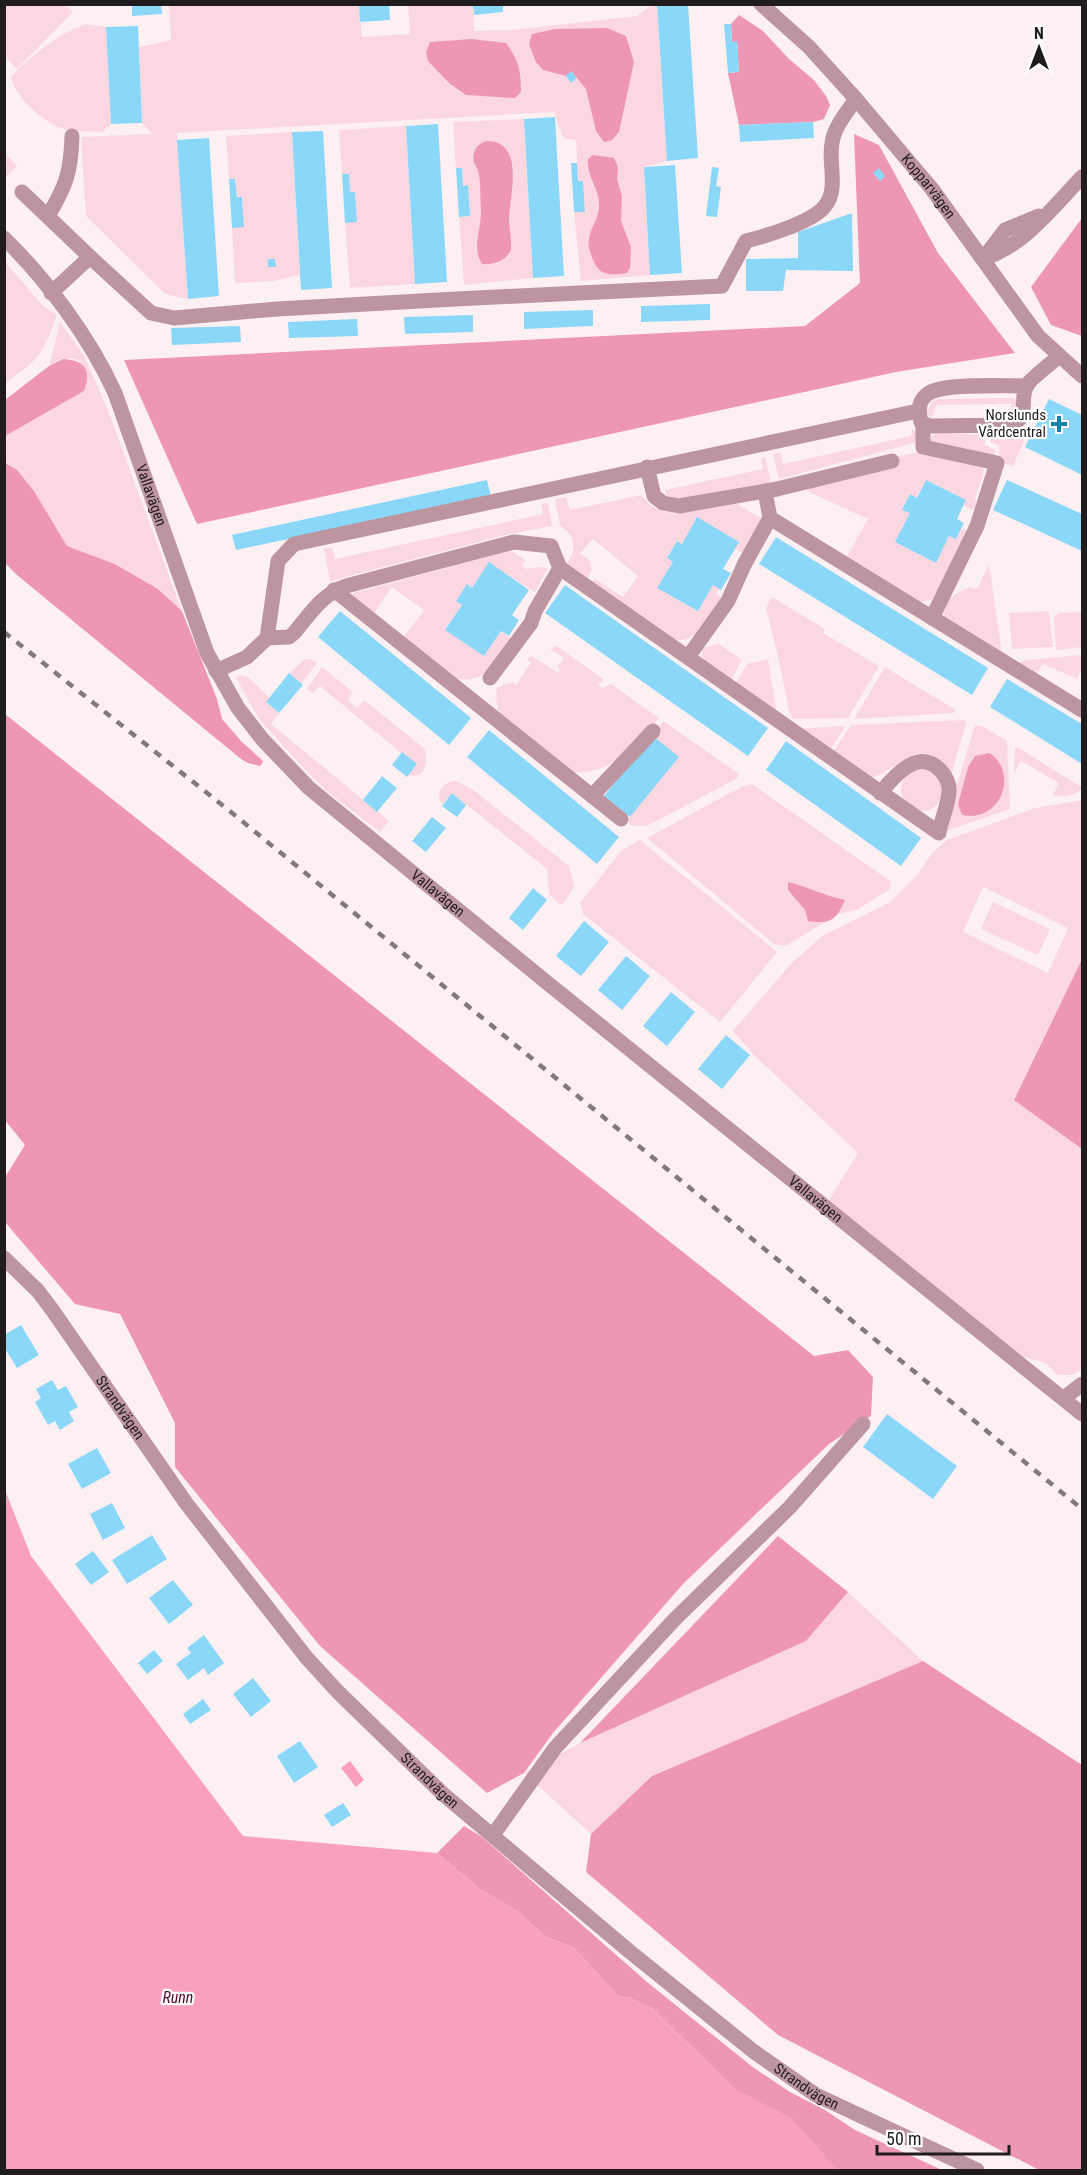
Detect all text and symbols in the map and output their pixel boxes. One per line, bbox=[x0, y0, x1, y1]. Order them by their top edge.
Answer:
north arrow bbox=[1009, 18, 1069, 78]
text: N bbox=[1034, 24, 1044, 43]
street label: Kopparvägen bbox=[897, 150, 959, 222]
place label: Norslunds Vårdcentral bbox=[978, 406, 1046, 441]
marker: Norslunds Vårdcentral bbox=[1050, 415, 1068, 433]
street label: Vallavägen bbox=[132, 462, 170, 529]
street label: Vallavägen bbox=[407, 866, 468, 921]
street label: Vallavägen bbox=[785, 1172, 846, 1226]
street label: Strandvägen bbox=[92, 1372, 148, 1443]
street label: Strandvägen bbox=[397, 1749, 462, 1812]
water label: Runn bbox=[163, 1988, 193, 2007]
street label: Strandvägen bbox=[770, 2059, 842, 2113]
scale bar bbox=[877, 2118, 1009, 2156]
text: 50 m bbox=[886, 2128, 921, 2149]

